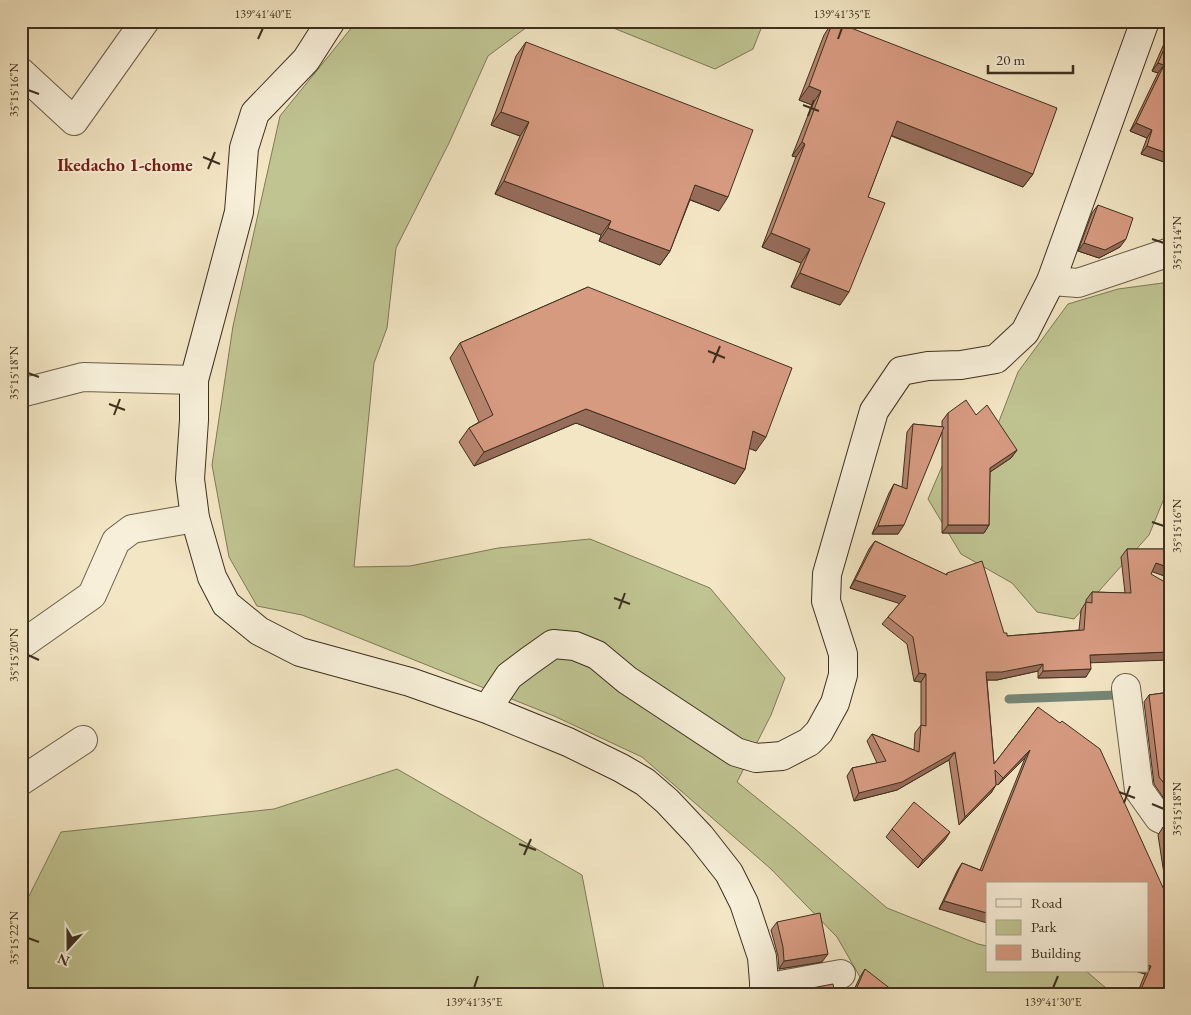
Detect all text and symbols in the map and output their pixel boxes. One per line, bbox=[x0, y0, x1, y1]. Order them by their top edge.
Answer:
text: 139°41'40"E bbox=[235, 6, 292, 22]
text: 139°41'35"E bbox=[814, 6, 871, 22]
scale bar bbox=[988, 42, 1074, 74]
text: 20 m bbox=[996, 50, 1025, 69]
text: 35°15'16"N bbox=[6, 63, 22, 117]
district label: Ikedacho 1-chome bbox=[57, 153, 193, 176]
text: 35°15'14"N bbox=[1169, 216, 1185, 270]
text: 35°15'18"N bbox=[6, 346, 22, 400]
text: 35°15'16"N bbox=[1169, 499, 1185, 553]
text: 35°15'20"N bbox=[6, 628, 22, 682]
text: 35°15'18"N bbox=[1169, 782, 1185, 836]
legend bbox=[986, 882, 1148, 972]
text: Road bbox=[1031, 893, 1063, 912]
text: 35°15'22"N bbox=[6, 911, 22, 965]
text: Park bbox=[1031, 917, 1058, 936]
north arrow bbox=[42, 922, 92, 972]
text: Building bbox=[1031, 943, 1081, 962]
text: N bbox=[54, 949, 72, 971]
text: 139°41'35"E bbox=[446, 994, 503, 1010]
text: 139°41'30"E bbox=[1025, 994, 1082, 1010]

